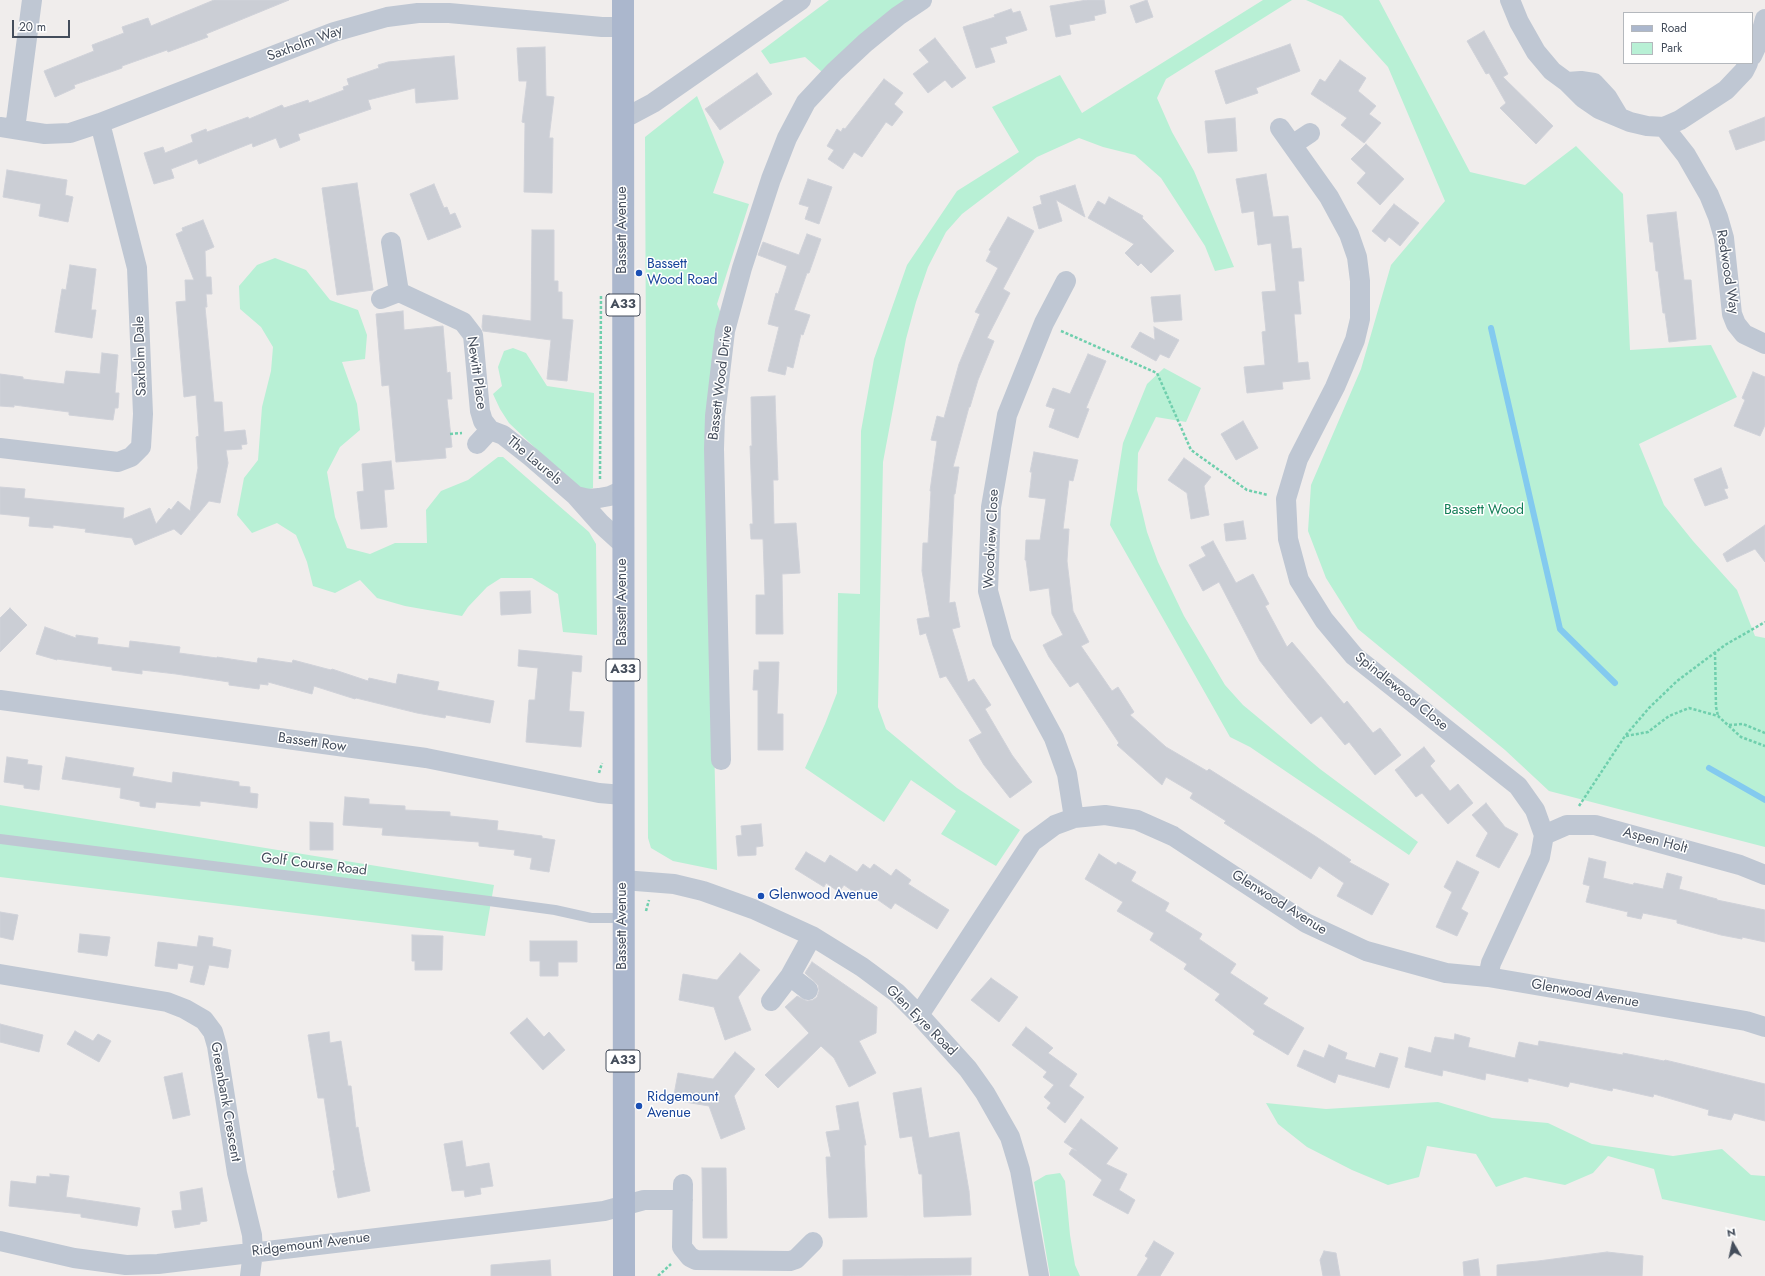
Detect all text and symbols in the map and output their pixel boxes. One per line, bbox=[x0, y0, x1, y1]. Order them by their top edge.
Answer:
scale bar bbox=[14, 12, 72, 38]
legend bbox=[1623, 12, 1753, 64]
text: 20 m bbox=[19, 18, 46, 36]
text: Road bbox=[1661, 19, 1687, 37]
street label: Saxholm Way bbox=[265, 23, 345, 65]
text: Park bbox=[1661, 39, 1682, 57]
street label: Bassett Avenue bbox=[615, 186, 631, 274]
street label: Redwood Way bbox=[1712, 229, 1742, 315]
place label: Bassett Wood Road bbox=[647, 257, 717, 290]
marker: Bassett Wood Road bbox=[634, 268, 644, 278]
road number: A33 bbox=[606, 294, 640, 316]
street label: Saxholm Dale bbox=[131, 316, 151, 396]
street label: Bassett Wood Drive bbox=[706, 325, 736, 441]
street label: Newitt Place bbox=[463, 335, 489, 411]
street label: The Laurels bbox=[503, 433, 565, 489]
street label: Woodview Close bbox=[981, 489, 1003, 589]
park label: Bassett Wood bbox=[1444, 503, 1524, 519]
street label: Bassett Avenue bbox=[615, 558, 631, 646]
street label: Spindlewood Close bbox=[1351, 649, 1451, 735]
road number: A33 bbox=[606, 659, 640, 681]
street label: Bassett Row bbox=[277, 730, 347, 756]
street label: Aspen Holt bbox=[1621, 824, 1689, 858]
street label: Golf Course Road bbox=[260, 850, 368, 880]
street label: Glenwood Avenue bbox=[1228, 867, 1330, 939]
street label: Bassett Avenue bbox=[615, 882, 631, 970]
place label: Glenwood Avenue bbox=[769, 888, 878, 904]
marker: Glenwood Avenue bbox=[756, 891, 766, 901]
street label: Glenwood Avenue bbox=[1530, 976, 1640, 1012]
street label: Glen Eyre Road bbox=[882, 982, 960, 1060]
street label: Greenbank Crescent bbox=[206, 1041, 244, 1163]
road number: A33 bbox=[606, 1050, 640, 1072]
place label: Ridgemount Avenue bbox=[647, 1090, 718, 1122]
marker: Ridgemount Avenue bbox=[634, 1101, 644, 1111]
north arrow bbox=[1713, 1224, 1753, 1264]
text: N bbox=[1726, 1224, 1737, 1241]
street label: Ridgemount Avenue bbox=[251, 1229, 371, 1261]

